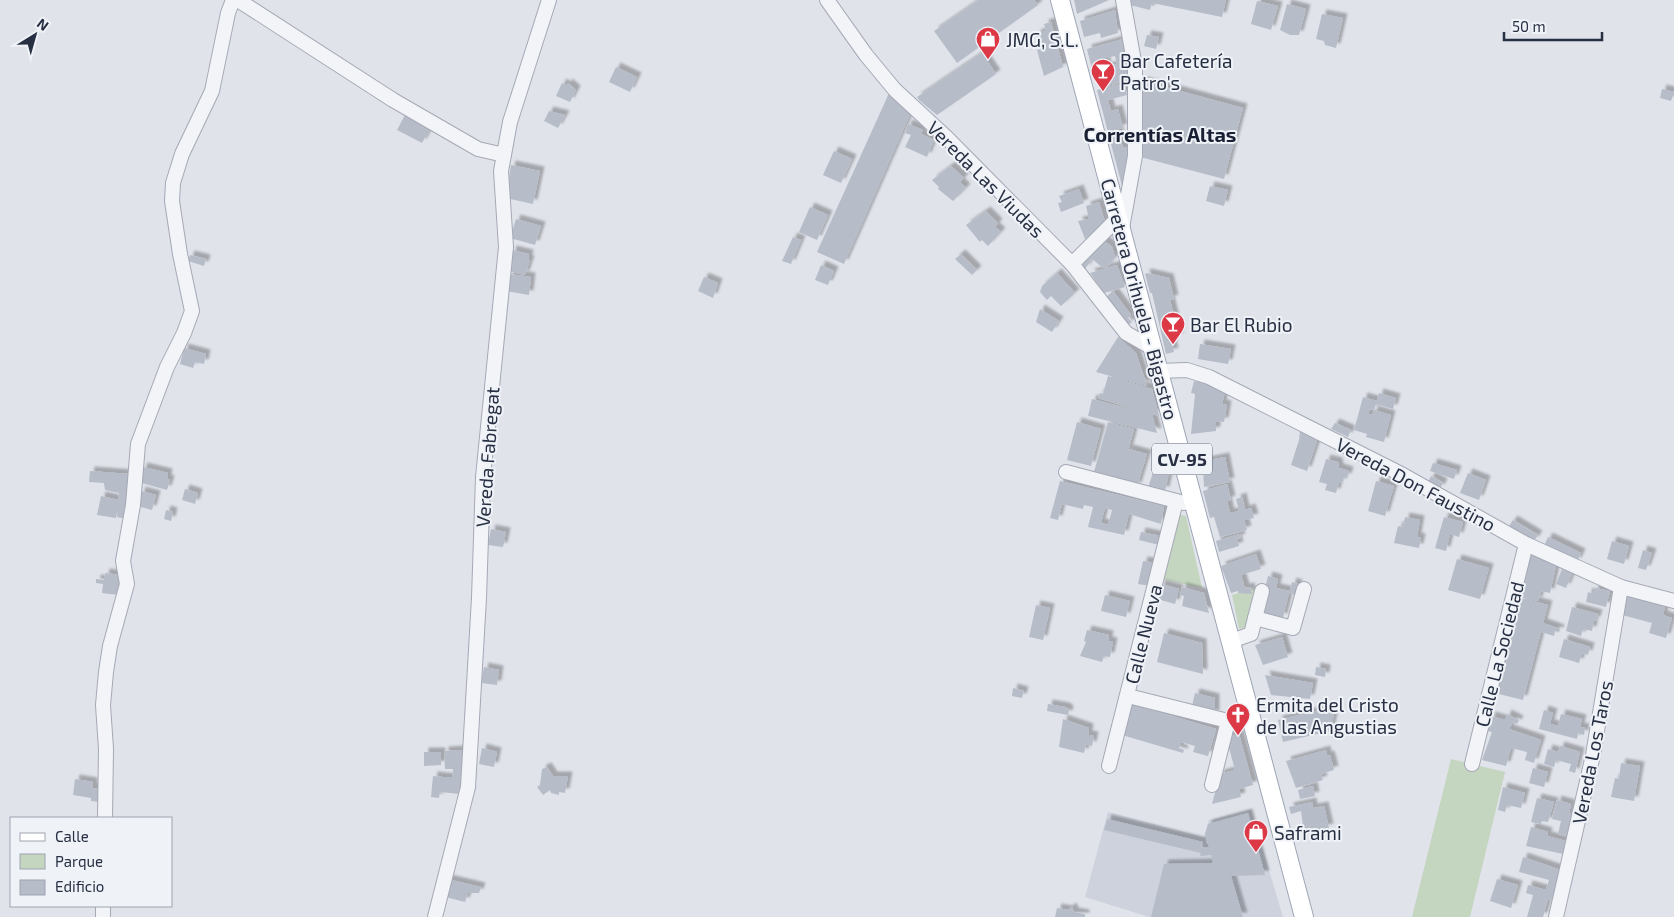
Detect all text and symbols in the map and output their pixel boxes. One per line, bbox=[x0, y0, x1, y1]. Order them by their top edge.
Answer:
north arrow bbox=[10, 10, 60, 60]
scale bar bbox=[1504, 10, 1602, 42]
text: N bbox=[34, 14, 52, 34]
text: 50 m bbox=[1512, 17, 1546, 35]
shop icon: JMG, S.L. bbox=[975, 26, 1001, 60]
place label: JMG, S.L. bbox=[1006, 28, 1079, 51]
place label: Bar Cafetería Patro's bbox=[1120, 49, 1232, 94]
bar icon: Bar Cafetería Patro's bbox=[1090, 58, 1116, 92]
street label: Vereda Las Viudas bbox=[923, 116, 1049, 242]
district label: Correntías Altas bbox=[1084, 122, 1236, 146]
street label: Carretera Orihuela - Bigastro bbox=[1097, 176, 1183, 422]
bar icon: Bar El Rubio bbox=[1160, 311, 1186, 345]
place label: Bar El Rubio bbox=[1190, 313, 1293, 336]
street label: Vereda Fabregat bbox=[471, 386, 503, 528]
street label: Vereda Don Faustino bbox=[1332, 432, 1500, 536]
road number: CV-95 bbox=[1152, 444, 1212, 474]
street label: Calle La Sociedad bbox=[1470, 579, 1528, 729]
street label: Calle Nueva bbox=[1120, 582, 1166, 686]
street label: Vereda Los Taros bbox=[1567, 678, 1617, 826]
place label: Ermita del Cristo de las Angustias bbox=[1256, 693, 1399, 738]
church icon: Ermita del Cristo de las Angustias bbox=[1225, 702, 1251, 736]
legend bbox=[10, 817, 172, 907]
shop icon: Saframi bbox=[1243, 819, 1269, 853]
place label: Saframi bbox=[1274, 821, 1342, 844]
text: Calle bbox=[55, 827, 89, 845]
text: Parque bbox=[55, 852, 103, 870]
text: Edificio bbox=[55, 877, 104, 895]

